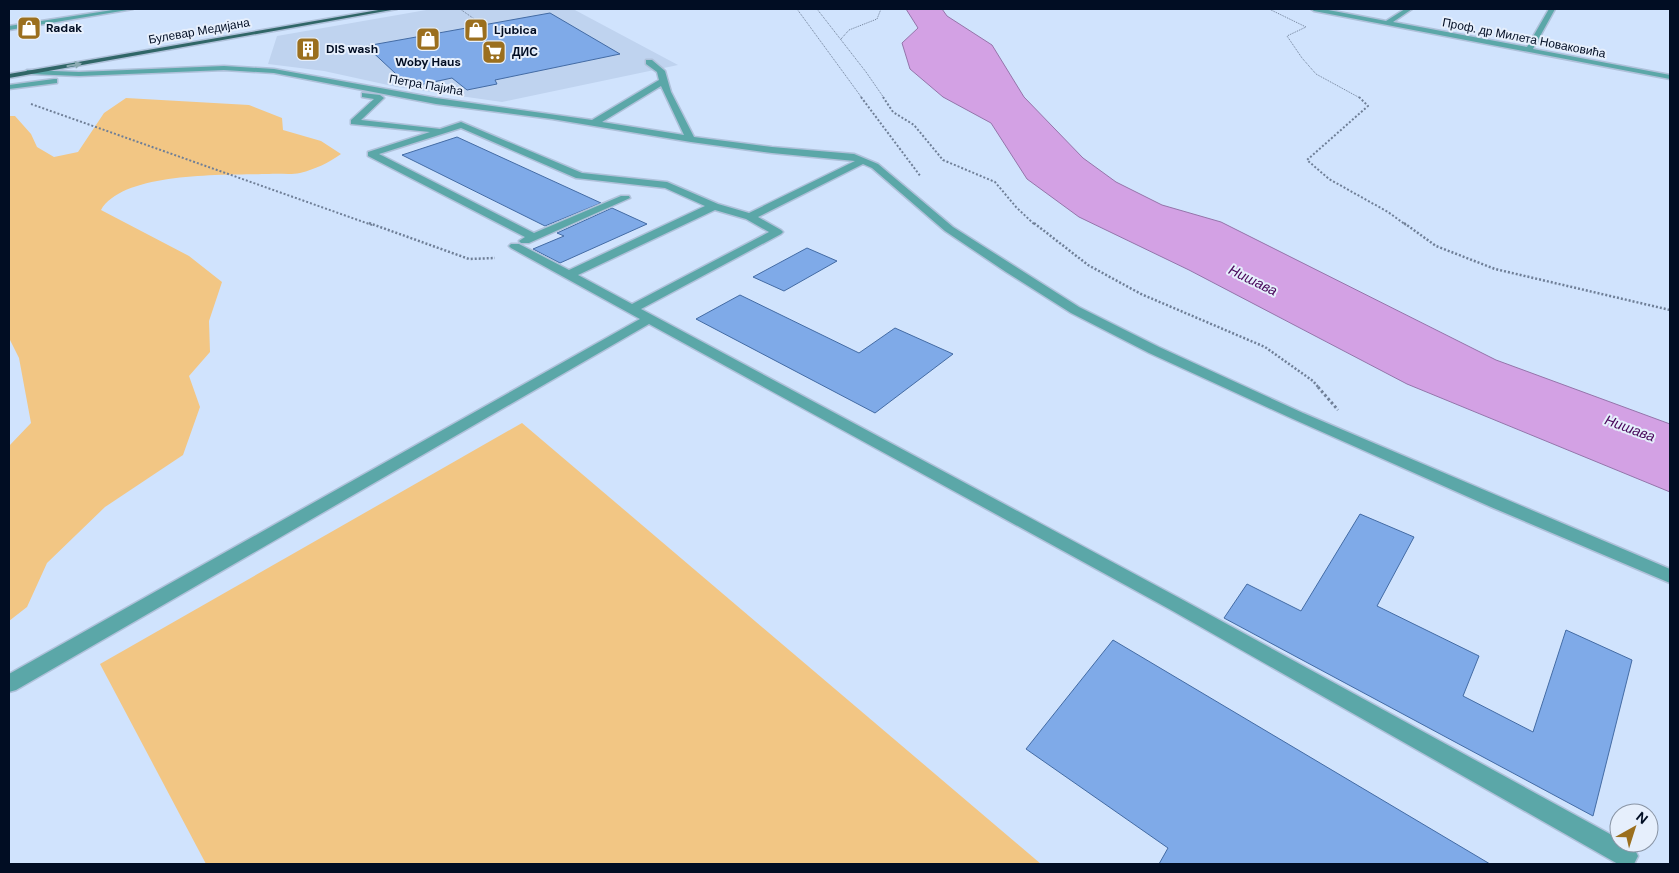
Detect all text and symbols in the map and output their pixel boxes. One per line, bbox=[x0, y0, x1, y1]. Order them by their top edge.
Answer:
street label: Булевар Медијана bbox=[147, 14, 251, 48]
street label: Проф. др Милета Новаковића bbox=[1441, 14, 1607, 62]
shop icon: Radak bbox=[16, 15, 42, 41]
shop icon: Ljubica bbox=[463, 17, 489, 43]
place label: Radak bbox=[46, 20, 82, 36]
place label: Ljubica bbox=[494, 22, 537, 38]
shop icon: Woby Haus bbox=[415, 26, 441, 52]
building icon: DIS wash bbox=[295, 36, 321, 62]
supermarket icon: ДИС bbox=[481, 39, 507, 65]
place label: DIS wash bbox=[326, 41, 378, 57]
place label: ДИС bbox=[512, 44, 538, 60]
place label: Woby Haus bbox=[395, 54, 461, 70]
one-way arrow bbox=[66, 60, 82, 68]
street label: Петра Пајића bbox=[388, 71, 465, 99]
water label: Нишава bbox=[1226, 260, 1281, 300]
water label: Нишава bbox=[1602, 411, 1658, 445]
north arrow bbox=[1609, 803, 1659, 853]
text: N bbox=[1633, 808, 1652, 828]

